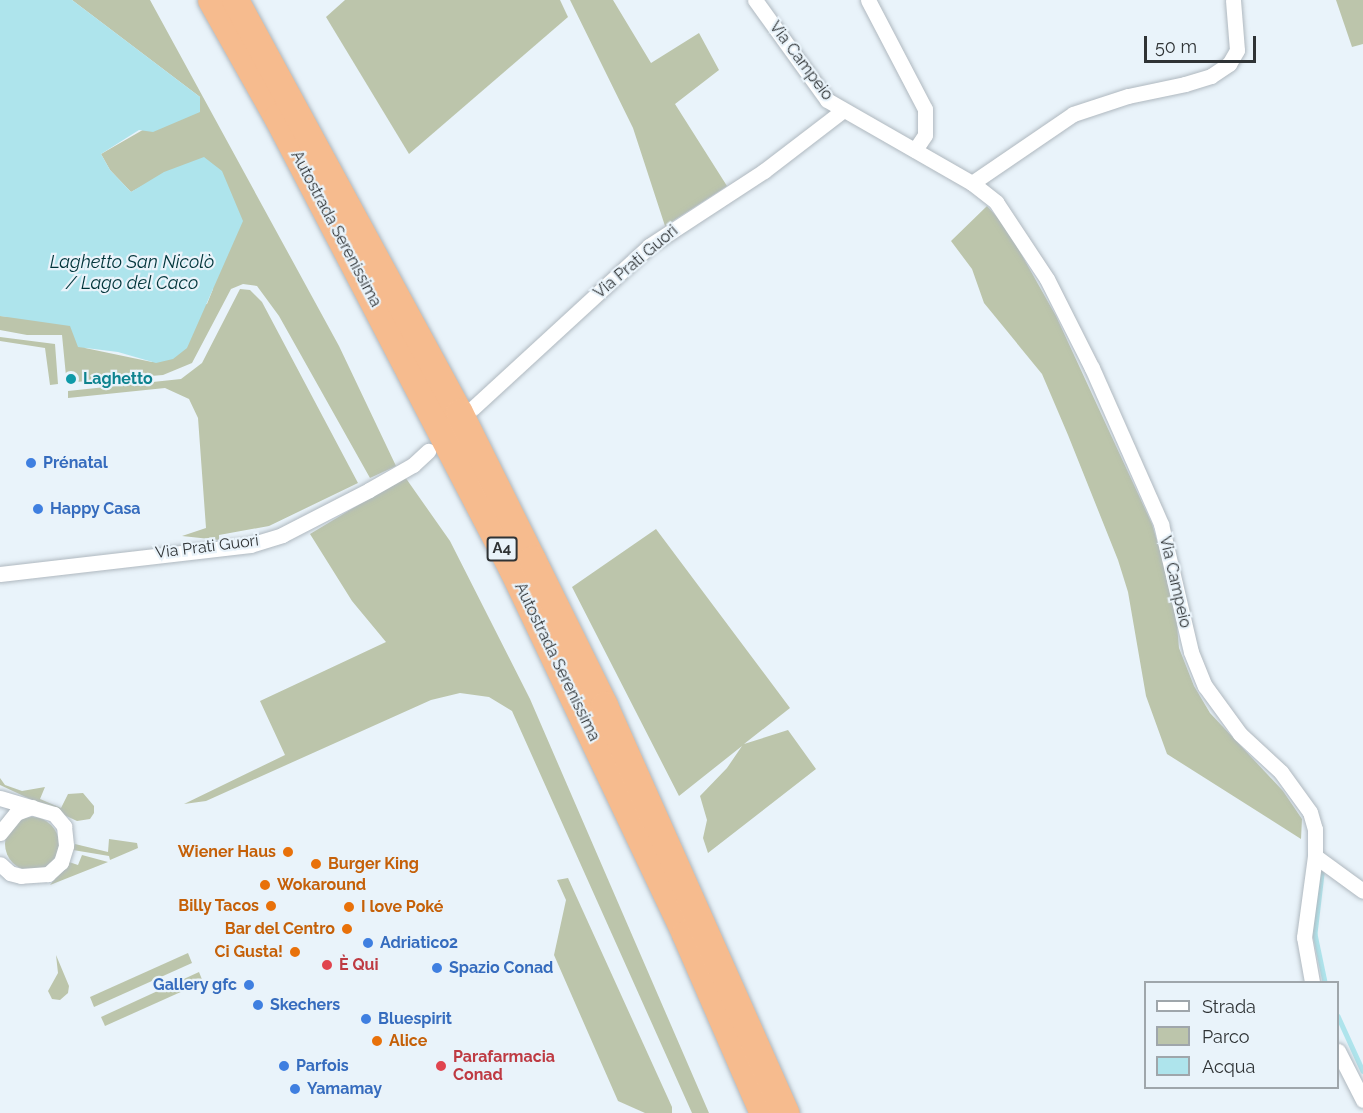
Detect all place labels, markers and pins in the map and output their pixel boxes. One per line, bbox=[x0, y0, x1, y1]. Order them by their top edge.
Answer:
place label: Laghetto bbox=[83, 369, 153, 389]
marker: Laghetto bbox=[64, 372, 78, 386]
place label: Prénatal bbox=[43, 453, 108, 473]
marker: Prénatal bbox=[24, 456, 38, 470]
place label: Happy Casa bbox=[50, 499, 141, 519]
marker: Happy Casa bbox=[31, 502, 45, 516]
place label: Wiener Haus bbox=[177, 842, 276, 862]
marker: Wiener Haus bbox=[281, 845, 295, 859]
place label: Burger King bbox=[328, 854, 419, 874]
marker: Burger King bbox=[309, 857, 323, 871]
place label: Wokaround bbox=[277, 875, 366, 895]
marker: Wokaround bbox=[258, 878, 272, 892]
place label: Billy Tacos bbox=[177, 896, 259, 916]
place label: I love Poké bbox=[361, 897, 443, 917]
marker: Billy Tacos bbox=[264, 899, 278, 913]
marker: I love Poké bbox=[342, 900, 356, 914]
place label: Bar del Centro bbox=[224, 919, 335, 939]
marker: Bar del Centro bbox=[340, 922, 354, 936]
place label: Adriatico2 bbox=[380, 933, 458, 953]
marker: Adriatico2 bbox=[361, 936, 375, 950]
place label: Ci Gusta! bbox=[215, 942, 283, 962]
marker: Ci Gusta! bbox=[288, 945, 302, 959]
place label: È Qui bbox=[339, 955, 379, 975]
marker: È Qui bbox=[320, 958, 334, 972]
place label: Spazio Conad bbox=[449, 958, 553, 978]
marker: Spazio Conad bbox=[430, 961, 444, 975]
place label: Gallery gfc bbox=[153, 975, 237, 995]
marker: Gallery gfc bbox=[242, 978, 256, 992]
place label: Skechers bbox=[270, 995, 340, 1015]
marker: Skechers bbox=[251, 998, 265, 1012]
place label: Bluespirit bbox=[378, 1009, 452, 1029]
marker: Bluespirit bbox=[359, 1012, 373, 1026]
place label: Alice bbox=[389, 1031, 427, 1051]
marker: Alice bbox=[370, 1034, 384, 1048]
place label: Parafarmacia Conad bbox=[453, 1047, 555, 1085]
place label: Parfois bbox=[296, 1056, 349, 1076]
marker: Parfois bbox=[277, 1059, 291, 1073]
marker: Parafarmacia Conad bbox=[434, 1059, 448, 1073]
place label: Yamamay bbox=[307, 1079, 382, 1099]
marker: Yamamay bbox=[288, 1082, 302, 1096]

